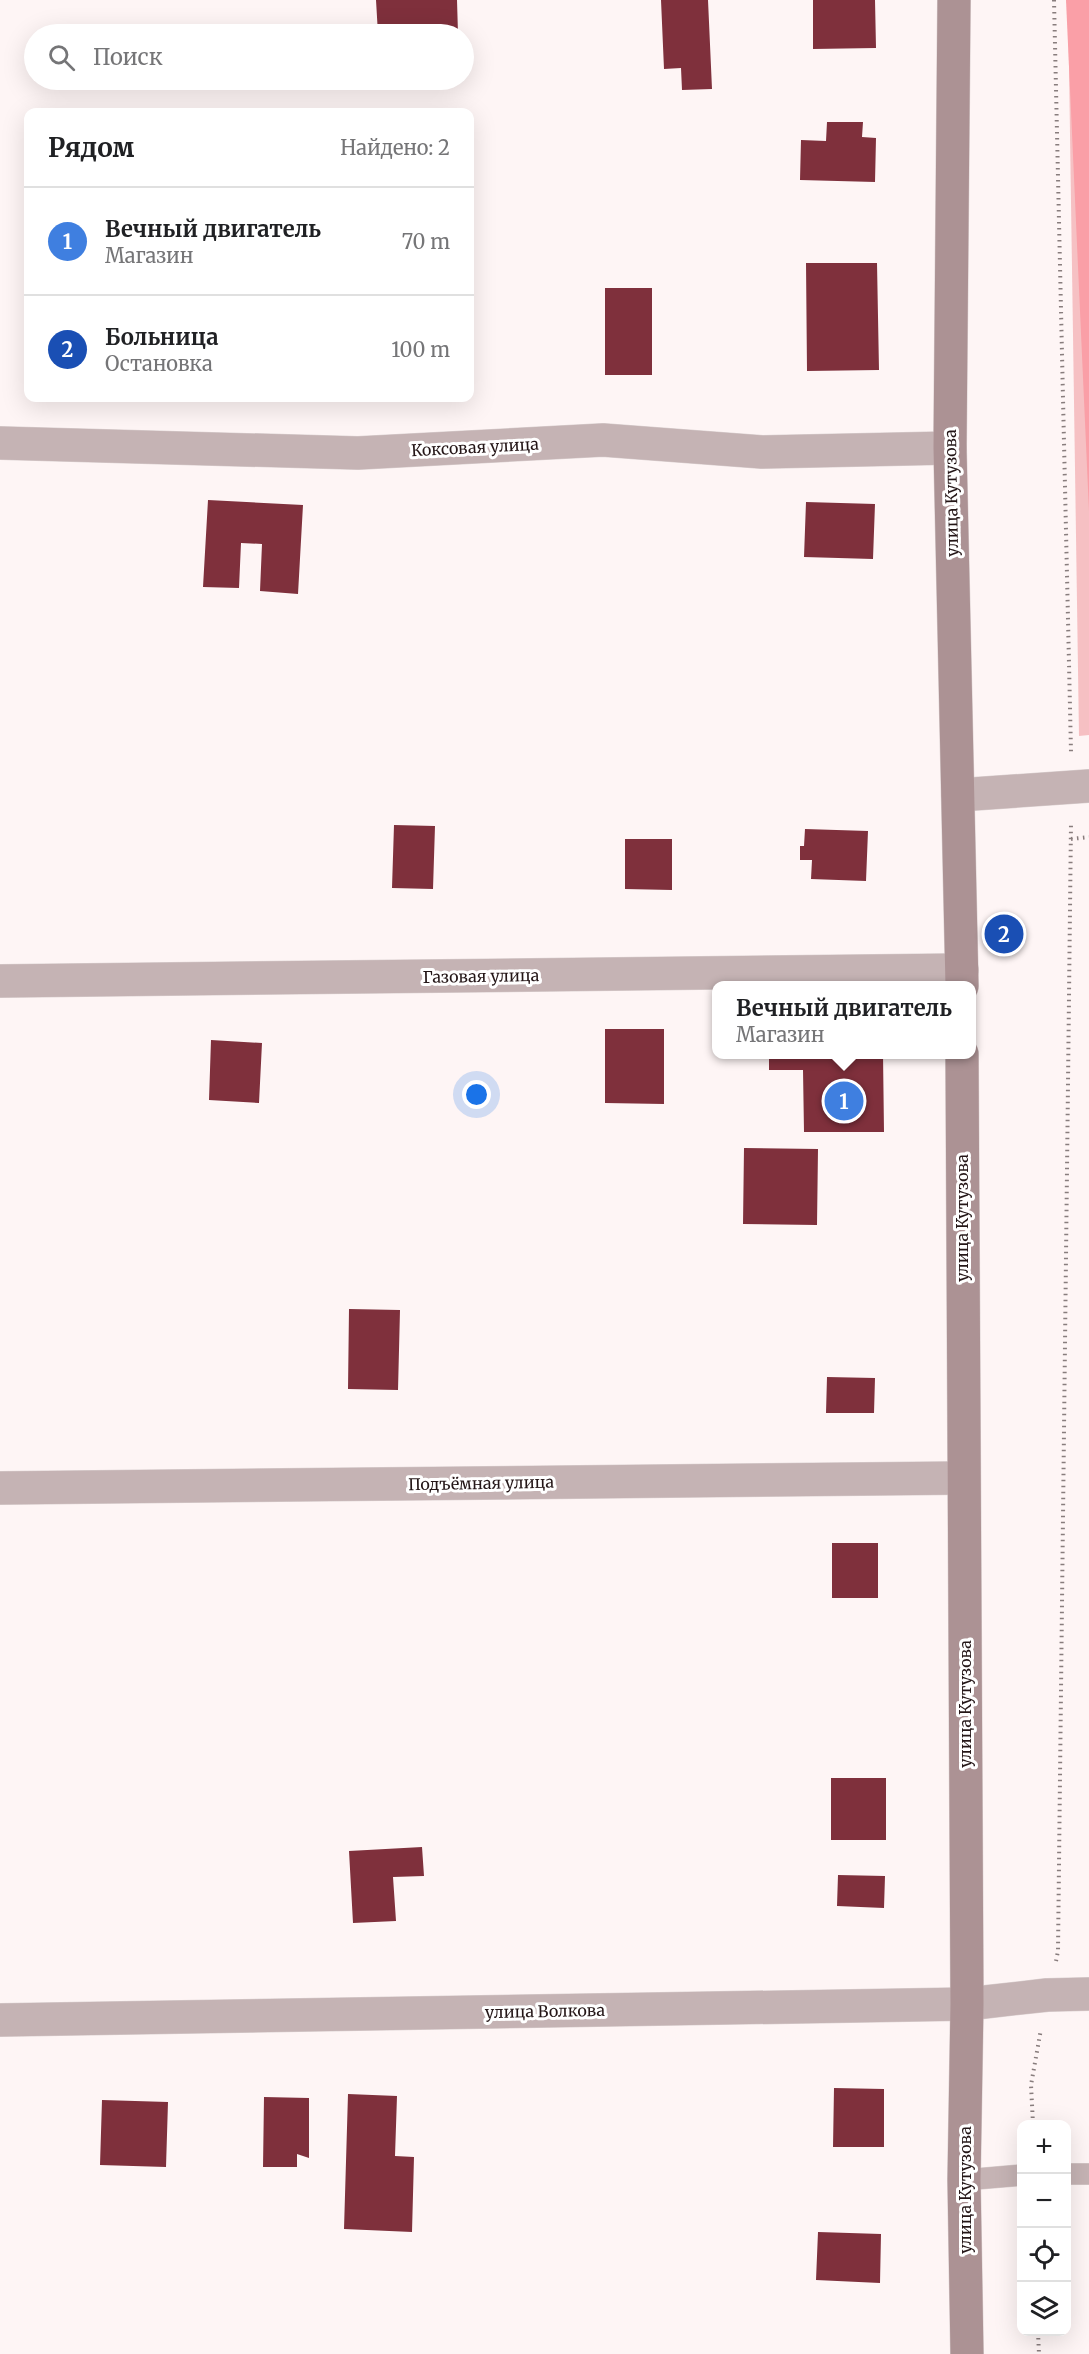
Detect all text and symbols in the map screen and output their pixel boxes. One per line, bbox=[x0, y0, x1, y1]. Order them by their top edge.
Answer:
search box bbox=[24, 24, 474, 90]
icon: search bbox=[45, 41, 78, 74]
text: Поиск bbox=[93, 43, 163, 71]
text: Рядом bbox=[48, 131, 134, 164]
text: Найдено: 2 bbox=[340, 135, 450, 160]
text: Вечный двигатель bbox=[105, 215, 321, 243]
text: 1 bbox=[63, 229, 72, 254]
text: 70 m bbox=[402, 229, 450, 254]
text: Магазин bbox=[105, 243, 194, 268]
text: Больница bbox=[105, 323, 219, 351]
text: 2 bbox=[62, 337, 73, 362]
text: 100 m bbox=[391, 337, 450, 362]
text: Остановка bbox=[105, 351, 213, 376]
street label: улица Кутузова bbox=[940, 429, 962, 557]
street label: Коксовая улица bbox=[411, 434, 540, 460]
pin: 2 bbox=[984, 912, 1024, 956]
street label: Газовая улица bbox=[423, 965, 540, 987]
popup bbox=[712, 981, 976, 1059]
text: Вечный двигатель bbox=[736, 994, 952, 1022]
text: Магазин bbox=[736, 1022, 825, 1047]
pin: 1 bbox=[824, 1078, 864, 1124]
your location bbox=[462, 1080, 491, 1109]
street label: улица Кутузова bbox=[952, 1154, 972, 1282]
street label: Подъёмная улица bbox=[408, 1472, 555, 1494]
street label: улица Кутузова bbox=[955, 1640, 975, 1768]
street label: улица Волкова bbox=[485, 2000, 606, 2022]
map controls bbox=[1017, 2120, 1071, 2336]
button: + bbox=[1017, 2120, 1071, 2174]
street label: улица Кутузова bbox=[955, 2126, 975, 2254]
button: − bbox=[1017, 2174, 1071, 2228]
button: locate bbox=[1017, 2228, 1071, 2282]
button: layers bbox=[1017, 2282, 1071, 2336]

